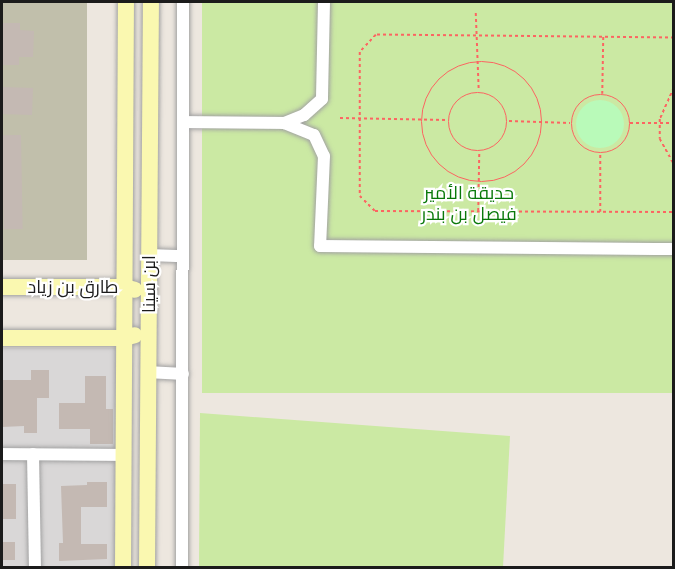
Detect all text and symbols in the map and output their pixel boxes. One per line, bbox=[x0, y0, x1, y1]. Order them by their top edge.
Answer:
park label: حديقة الأمير فيصل بن بندر bbox=[421, 183, 517, 226]
street label: ابن سينا bbox=[138, 255, 160, 313]
street label: طارق بن زياد bbox=[28, 276, 118, 298]

